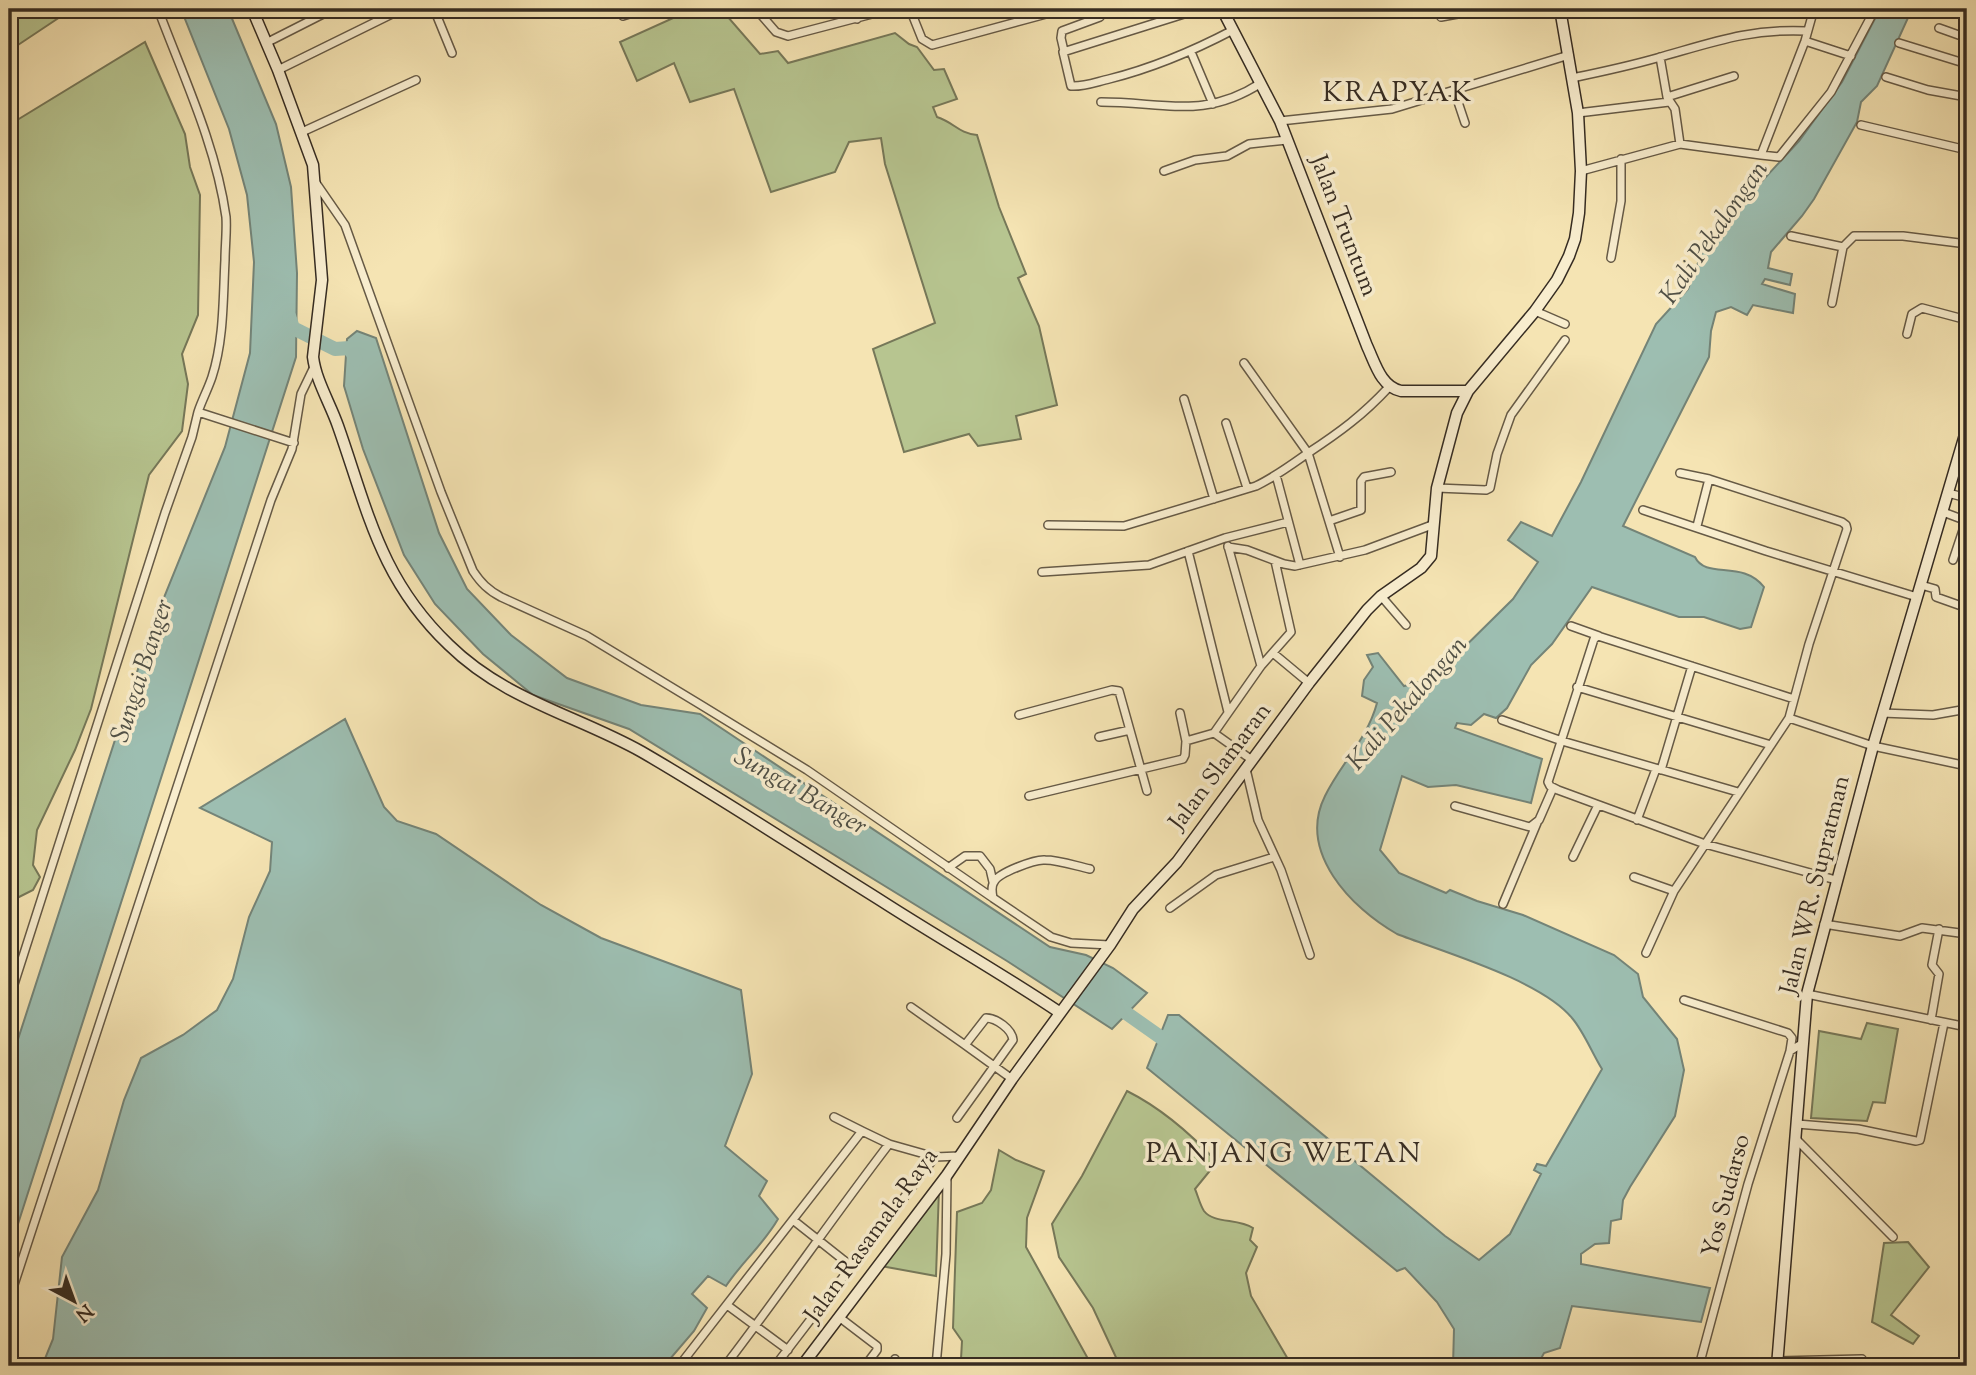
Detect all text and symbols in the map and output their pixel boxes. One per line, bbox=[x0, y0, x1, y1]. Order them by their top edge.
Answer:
district label: KRAPYAK bbox=[1322, 74, 1474, 114]
street label: Jalan Truntum bbox=[1300, 149, 1386, 302]
water label: Kali Pekalongan bbox=[1652, 153, 1778, 312]
water label: Sungai Banger bbox=[102, 595, 184, 747]
water label: Kali Pekalongan bbox=[1339, 628, 1477, 779]
street label: Jalan Slamaran bbox=[1160, 696, 1280, 840]
water label: Sungai Banger bbox=[727, 739, 873, 845]
street label: Jalan WR. Supratman bbox=[1772, 772, 1860, 1000]
street label: Yos Sudarso bbox=[1694, 1131, 1760, 1261]
district label: PANJANG WETAN bbox=[1146, 1135, 1422, 1175]
street label: Jalan Rasamala Raya bbox=[796, 1142, 947, 1332]
north arrow bbox=[38, 1266, 108, 1336]
text: N bbox=[69, 1297, 98, 1327]

